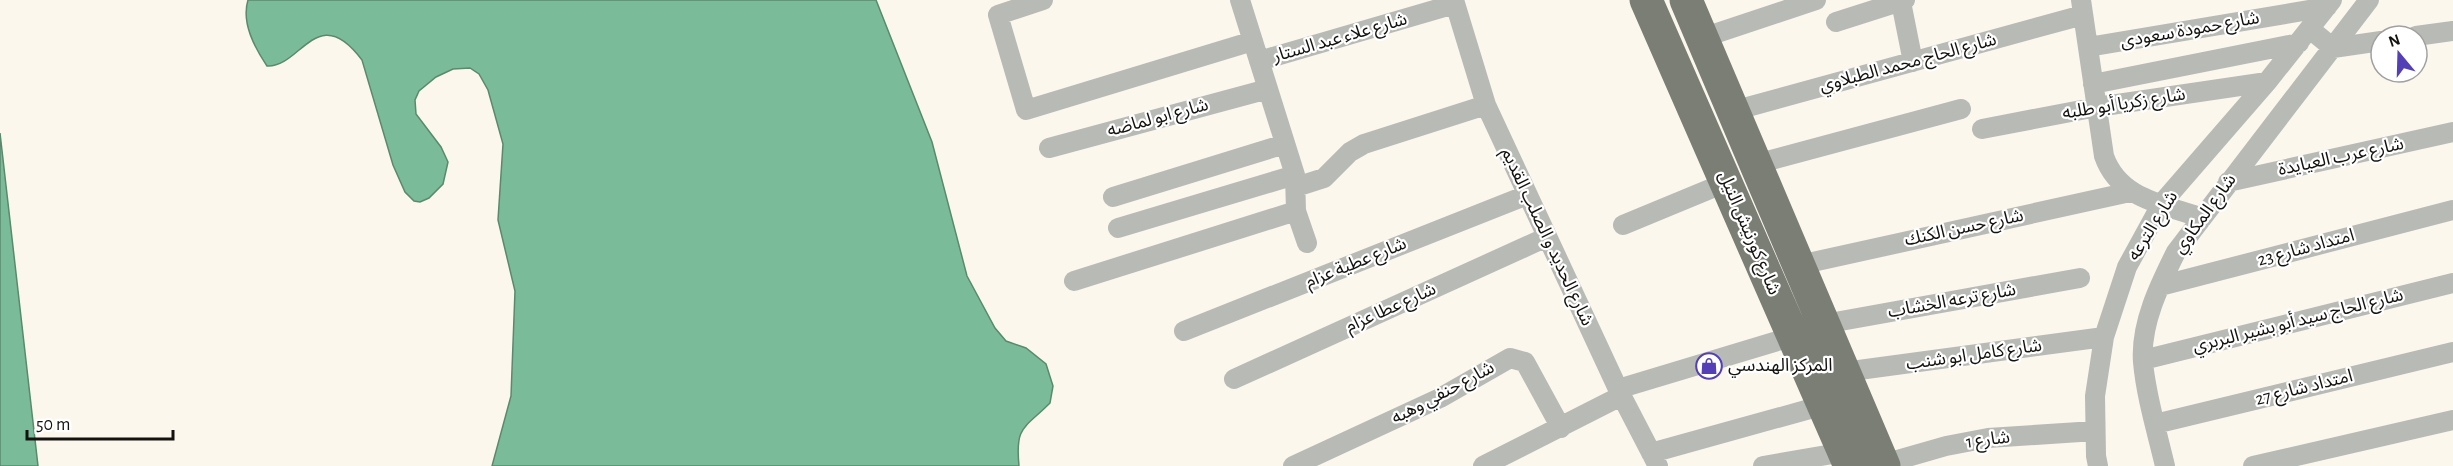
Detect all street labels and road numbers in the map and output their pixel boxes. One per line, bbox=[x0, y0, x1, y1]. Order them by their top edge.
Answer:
street label: شارع حمودة سعودى bbox=[2119, 9, 2262, 55]
street label: شارع علاء عبد الستار bbox=[1270, 10, 1410, 70]
street label: شارع الحاج محمد الطبلاوي bbox=[1818, 31, 1999, 99]
street label: شارع زكريا أبو طلبه bbox=[2061, 82, 2188, 127]
street label: شارع ابو لماضه bbox=[1105, 96, 1212, 144]
street label: شارع عرب العيايدة bbox=[2277, 135, 2406, 183]
street label: شارع الحديد و الصلب القديم bbox=[1494, 145, 1596, 330]
street label: شارع كورنيش النيل bbox=[1711, 169, 1783, 299]
street label: شارع المكاوي bbox=[2170, 171, 2243, 259]
street label: شارع الترعه bbox=[2125, 188, 2185, 266]
street label: شارع حسن الكنك bbox=[1903, 207, 2026, 253]
street label: امتداد شارع 23 bbox=[2256, 226, 2357, 273]
street label: شارع عطية عزام bbox=[1303, 235, 1410, 295]
street label: شارع عطا عزام bbox=[1343, 280, 1441, 340]
street label: شارع ترعه الخشاب bbox=[1887, 281, 2018, 325]
street label: شارع الحاج سيد أبو بشير البربري bbox=[2190, 283, 2406, 360]
street label: شارع كامل ابو شنب bbox=[1905, 337, 2044, 377]
street label: شارع حنفي وهبه bbox=[1389, 358, 1499, 431]
street label: امتداد شارع 27 bbox=[2253, 367, 2355, 413]
street label: شارع 1 bbox=[1965, 428, 2012, 456]

